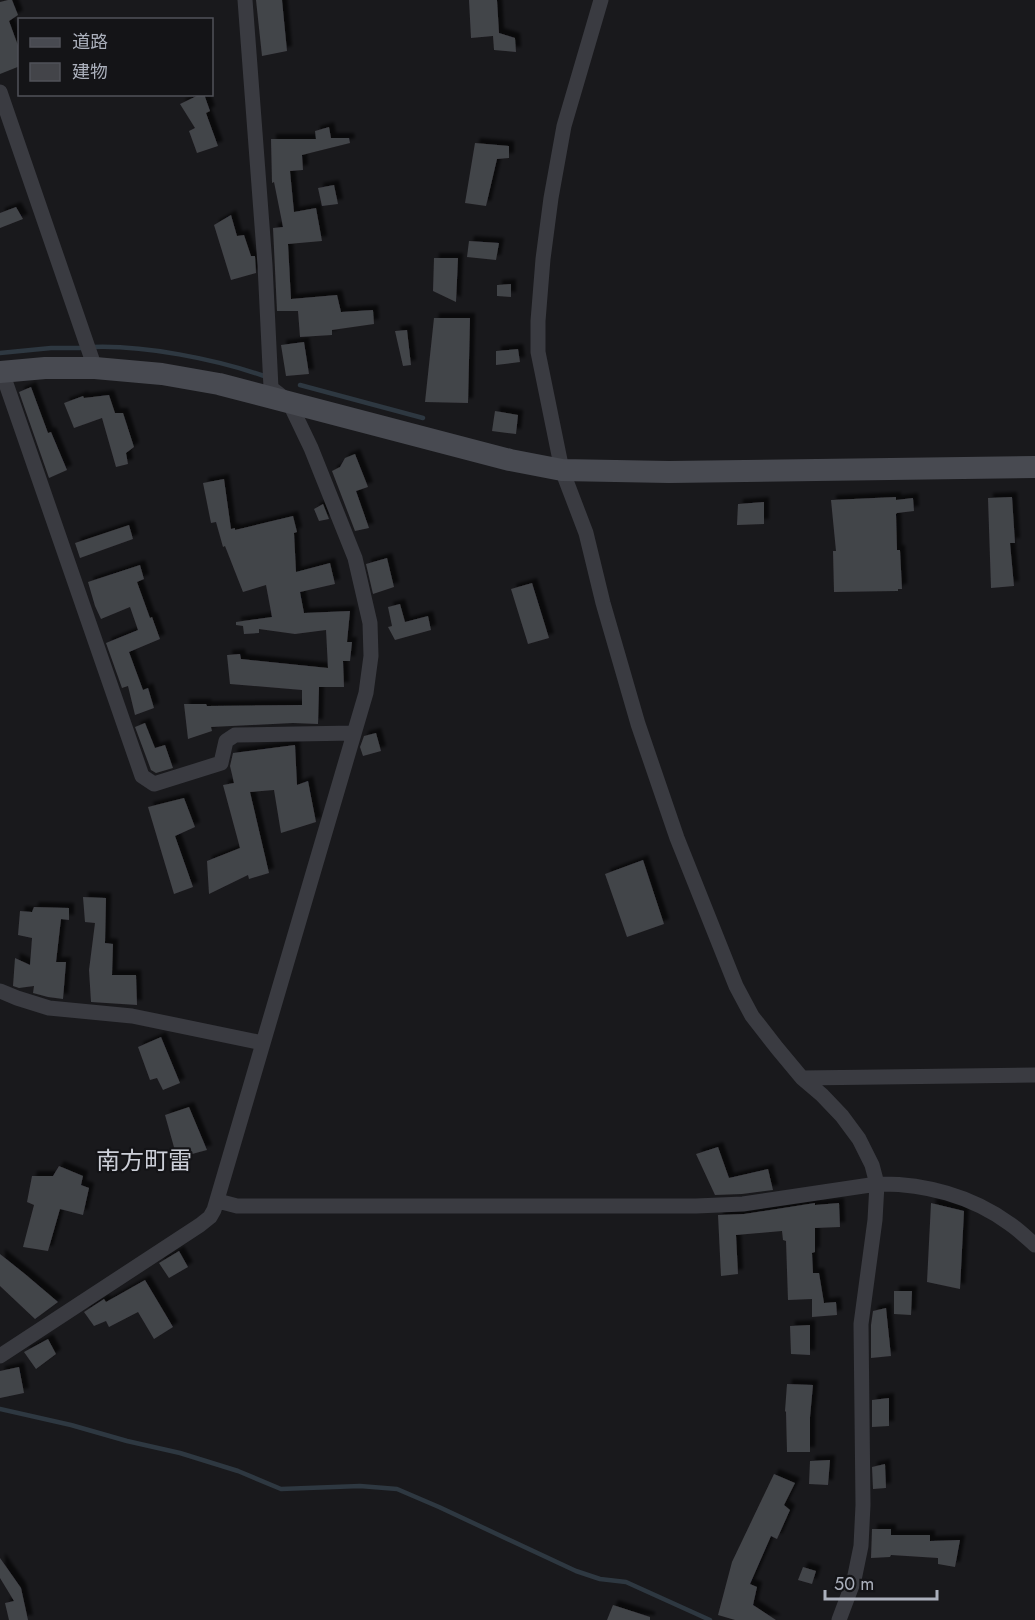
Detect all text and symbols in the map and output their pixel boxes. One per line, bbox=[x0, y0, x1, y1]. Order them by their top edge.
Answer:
legend bbox=[18, 18, 213, 96]
text: 道路 bbox=[72, 29, 108, 55]
text: 建物 bbox=[72, 59, 108, 85]
district label: 南方町雷 bbox=[96, 1143, 192, 1178]
scale bar bbox=[825, 1563, 938, 1601]
text: 50 m bbox=[834, 1571, 874, 1597]

